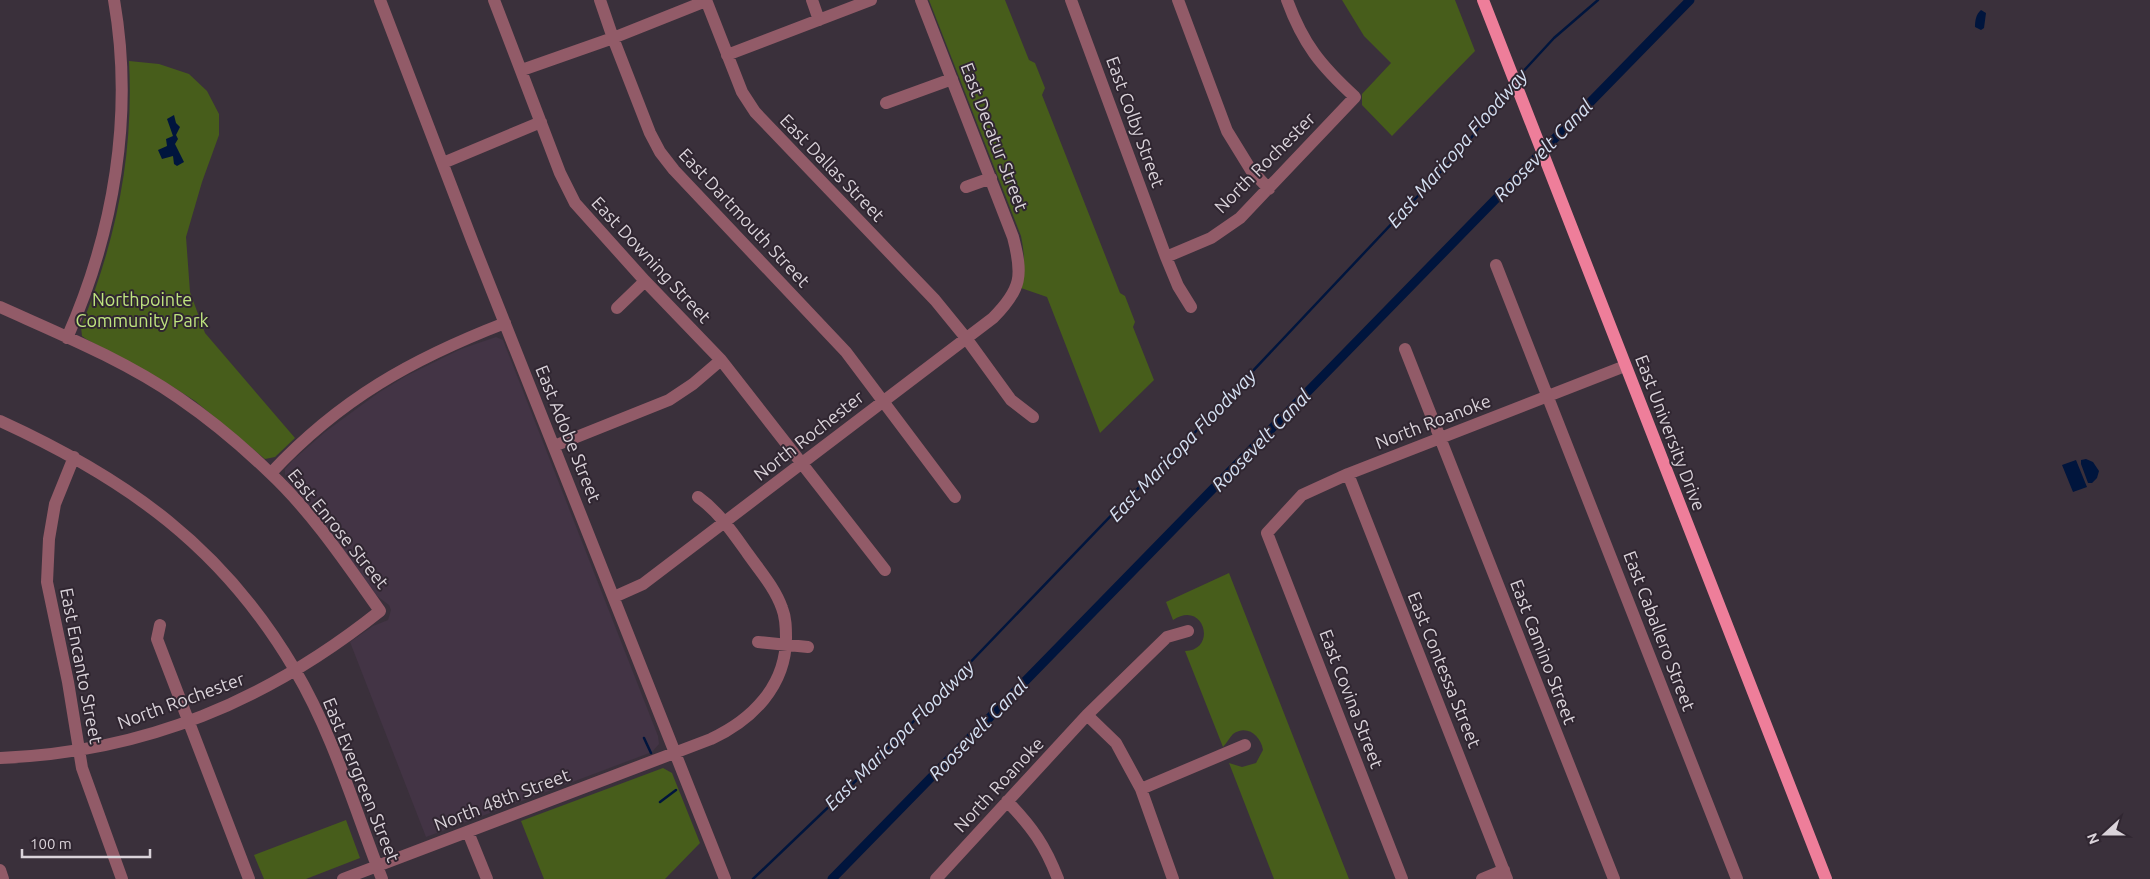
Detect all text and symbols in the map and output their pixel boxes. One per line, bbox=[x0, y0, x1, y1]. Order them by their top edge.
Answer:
street label: East Colby Street bbox=[1103, 53, 1169, 190]
street label: East Decatur Street bbox=[957, 60, 1032, 214]
water label: East Maricopa Floodway bbox=[1382, 64, 1532, 232]
water label: Roosevelt Canal bbox=[1489, 94, 1598, 205]
street label: North Rochester bbox=[1210, 108, 1319, 217]
street label: East Dallas Street bbox=[776, 110, 889, 225]
street label: East Dartmouth Street bbox=[675, 144, 814, 291]
street label: East Downing Street bbox=[588, 192, 715, 327]
park label: Northpointe Community Park bbox=[75, 289, 209, 330]
street label: East University Drive bbox=[1632, 352, 1710, 513]
street label: East Adobe Street bbox=[532, 362, 606, 505]
water label: East Maricopa Floodway bbox=[1104, 364, 1261, 526]
water label: Roosevelt Canal bbox=[1207, 384, 1316, 495]
street label: North Rochester bbox=[750, 386, 867, 484]
street label: North Roanoke bbox=[1372, 390, 1493, 452]
street label: East Enrose Street bbox=[284, 464, 393, 592]
street label: East Caballero Street bbox=[1620, 548, 1700, 713]
street label: East Camino Street bbox=[1507, 576, 1581, 727]
street label: East Encanto Street bbox=[57, 586, 107, 746]
street label: East Contessa Street bbox=[1404, 589, 1485, 751]
street label: East Covina Street bbox=[1316, 626, 1388, 771]
water label: East Maricopa Floodway bbox=[820, 655, 979, 814]
street label: North Rochester bbox=[114, 668, 247, 732]
water label: Roosevelt Canal bbox=[924, 673, 1033, 784]
street label: East Evergreen Street bbox=[320, 695, 404, 865]
street label: North Roanoke bbox=[949, 733, 1047, 836]
street label: North 48th Street bbox=[431, 764, 572, 834]
north arrow bbox=[2080, 809, 2130, 859]
scale bar bbox=[22, 826, 150, 858]
text: N bbox=[2084, 831, 2102, 846]
text: 100 m bbox=[30, 835, 72, 852]

